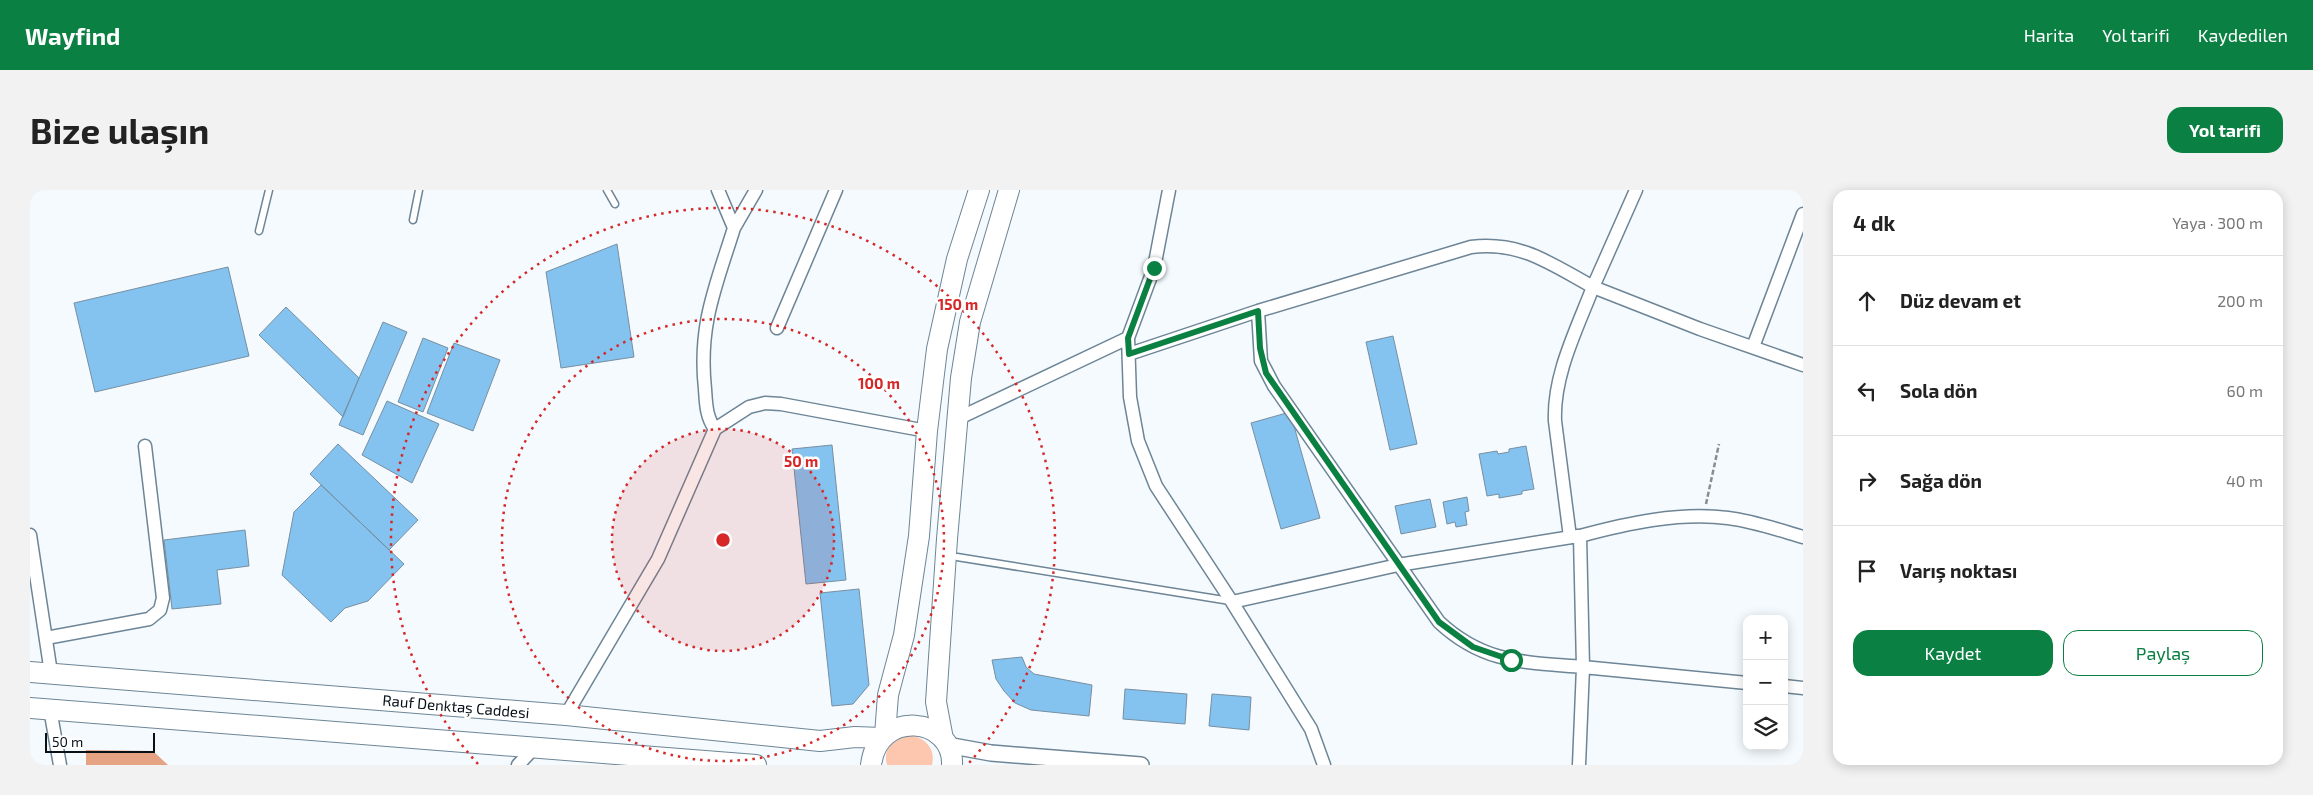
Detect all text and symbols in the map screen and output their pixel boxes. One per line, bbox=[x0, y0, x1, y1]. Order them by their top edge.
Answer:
text: Wayfind bbox=[25, 21, 120, 50]
text: Harita bbox=[2024, 24, 2074, 46]
text: Yol tarifi bbox=[2102, 24, 2170, 46]
text: Kaydedilen bbox=[2198, 24, 2288, 46]
button: Yol tarifi bbox=[2167, 107, 2283, 153]
text: Bize ulaşın bbox=[30, 109, 209, 151]
text: 4 dk bbox=[1853, 210, 1895, 235]
text: Yaya · 300 m bbox=[2172, 213, 2263, 232]
route end bbox=[1143, 257, 1166, 280]
icon: ahead bbox=[1853, 287, 1881, 315]
text: Düz devam et bbox=[1900, 289, 2021, 312]
text: 200 m bbox=[2217, 291, 2263, 310]
text: 150 m bbox=[938, 295, 978, 313]
text: 100 m bbox=[858, 374, 900, 392]
icon: left bbox=[1853, 377, 1881, 405]
text: Sola dön bbox=[1900, 379, 1977, 402]
text: 60 m bbox=[2227, 381, 2263, 400]
text: 50 m bbox=[784, 452, 818, 470]
icon: right bbox=[1853, 467, 1881, 495]
text: Sağa dön bbox=[1900, 469, 1982, 492]
text: 40 m bbox=[2226, 471, 2263, 490]
centre of rings bbox=[714, 531, 732, 549]
icon: arrive bbox=[1853, 557, 1881, 585]
text: Varış noktası bbox=[1900, 559, 2017, 582]
map controls bbox=[1743, 615, 1788, 750]
button: + bbox=[1743, 615, 1788, 660]
button: Kaydet bbox=[1853, 630, 2053, 676]
button: Paylaş bbox=[2063, 630, 2263, 676]
route start bbox=[1500, 649, 1523, 672]
button: − bbox=[1743, 660, 1788, 705]
street label: Rauf Denktaş Caddesi bbox=[382, 691, 530, 722]
button: layers bbox=[1743, 705, 1788, 750]
scale bar bbox=[45, 730, 155, 753]
text: 50 m bbox=[52, 733, 83, 750]

